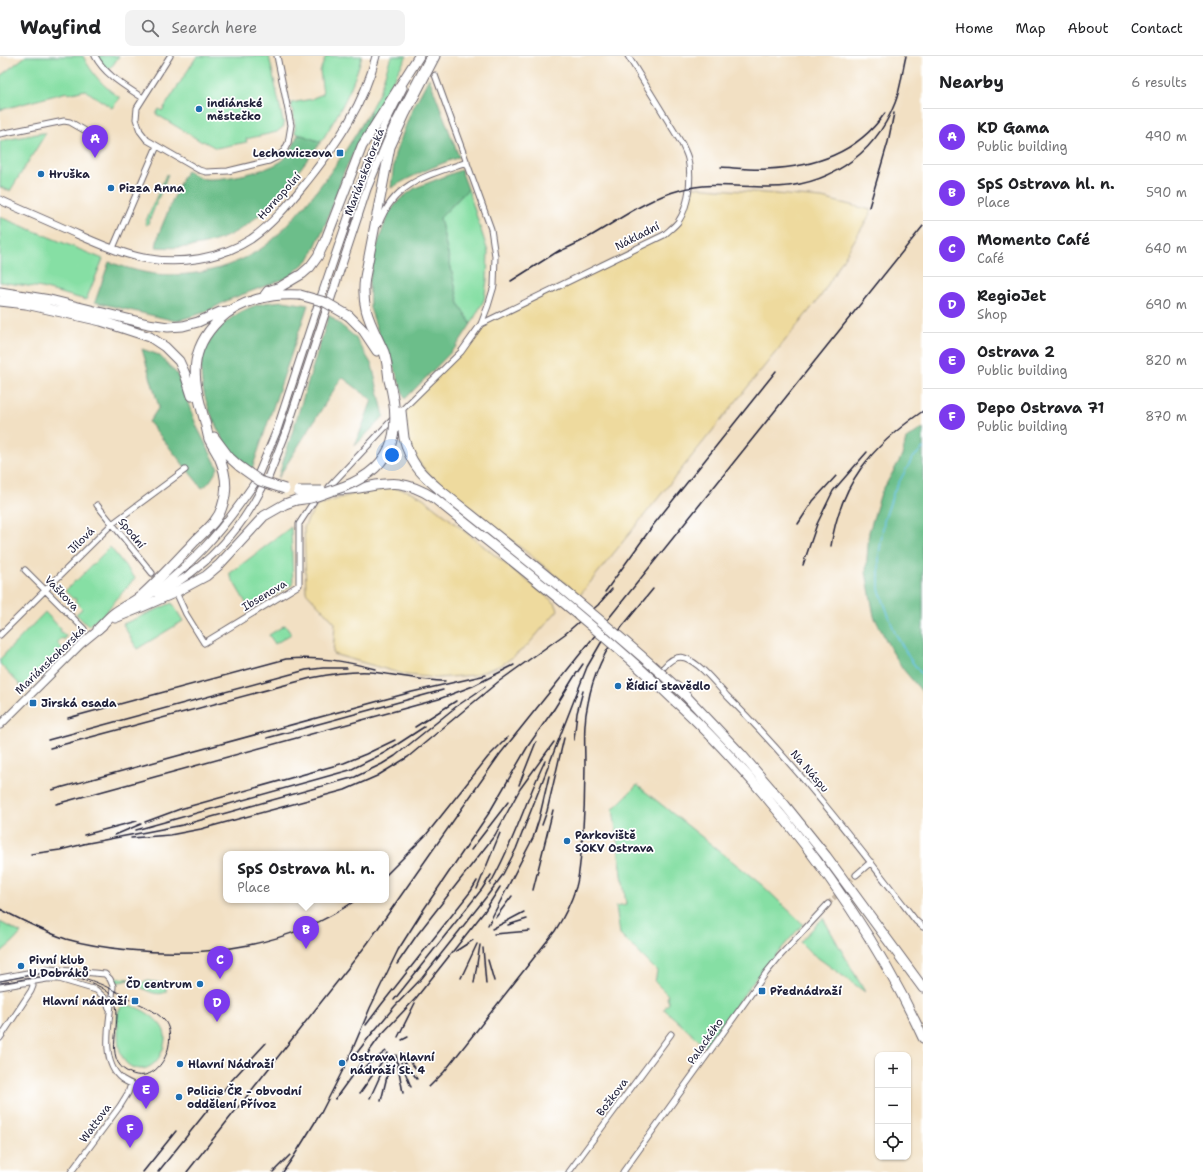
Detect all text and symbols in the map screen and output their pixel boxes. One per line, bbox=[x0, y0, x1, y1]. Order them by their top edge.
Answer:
search box bbox=[125, 10, 405, 46]
text: Wayfind bbox=[20, 15, 101, 40]
icon: search bbox=[139, 17, 161, 39]
text: Search here bbox=[171, 18, 257, 38]
text: Home bbox=[955, 19, 994, 37]
text: Map bbox=[1016, 19, 1046, 37]
text: About bbox=[1068, 19, 1109, 37]
text: Contact bbox=[1131, 19, 1183, 37]
text: Nearby bbox=[939, 71, 1004, 93]
text: 6 results bbox=[1131, 74, 1187, 91]
place label: indiánské městečko bbox=[207, 96, 263, 124]
marker: indiánské městečko bbox=[194, 104, 204, 114]
text: KD Gama bbox=[977, 118, 1049, 138]
pin: A bbox=[82, 125, 108, 158]
street label: Mariánskohorská bbox=[341, 126, 388, 218]
text: A bbox=[947, 128, 957, 145]
text: 490 m bbox=[1145, 128, 1187, 145]
text: Public building bbox=[977, 138, 1068, 155]
place label: Lechowiczova bbox=[253, 146, 332, 161]
marker: Lechowiczova bbox=[335, 148, 345, 158]
place label: Hruška bbox=[49, 167, 90, 182]
marker: Hruška bbox=[36, 169, 46, 179]
street label: Hornopolní bbox=[254, 170, 305, 223]
text: SpS Ostrava hl. n. bbox=[977, 174, 1115, 194]
place label: Pizza Anna bbox=[119, 181, 185, 196]
marker: Pizza Anna bbox=[106, 183, 116, 193]
text: B bbox=[948, 184, 956, 201]
text: 590 m bbox=[1146, 184, 1187, 201]
text: Place bbox=[977, 194, 1010, 211]
street label: Nákladní bbox=[612, 219, 662, 254]
text: Momento Café bbox=[977, 230, 1090, 250]
text: C bbox=[948, 240, 956, 257]
text: 640 m bbox=[1145, 240, 1187, 257]
text: Café bbox=[977, 250, 1004, 267]
text: RegioJet bbox=[977, 286, 1046, 306]
text: D bbox=[947, 296, 957, 313]
text: 690 m bbox=[1145, 296, 1187, 313]
text: Shop bbox=[977, 306, 1007, 323]
text: Ostrava 2 bbox=[977, 342, 1055, 362]
text: E bbox=[948, 352, 956, 369]
text: 820 m bbox=[1145, 352, 1187, 369]
text: Public building bbox=[977, 362, 1068, 379]
text: Depo Ostrava 71 bbox=[977, 398, 1104, 418]
text: F bbox=[948, 408, 956, 425]
text: 870 m bbox=[1145, 408, 1187, 425]
text: Public building bbox=[977, 418, 1068, 435]
your location bbox=[382, 445, 402, 465]
street label: Spodní bbox=[115, 515, 149, 552]
street label: Jílová bbox=[65, 524, 98, 557]
street label: Vaškova bbox=[41, 573, 82, 614]
street label: Ibsenova bbox=[239, 576, 289, 615]
street label: Mariánskohorská bbox=[12, 623, 89, 698]
place label: Řídicí stavědlo bbox=[626, 678, 710, 694]
marker: Řídicí stavědlo bbox=[613, 681, 623, 691]
place label: Jirská osada bbox=[41, 696, 117, 711]
marker: Jirská osada bbox=[28, 698, 38, 708]
street label: Na Náspu bbox=[787, 747, 832, 796]
place label: Parkoviště SOKV Ostrava bbox=[575, 828, 654, 856]
marker: Parkoviště SOKV Ostrava bbox=[562, 836, 572, 846]
popup bbox=[223, 851, 389, 903]
text: SpS Ostrava hl. n. bbox=[237, 859, 375, 879]
text: Place bbox=[237, 879, 270, 896]
pin: B bbox=[293, 916, 319, 949]
pin: C bbox=[207, 946, 233, 979]
place label: Pivní klub U Dobráků bbox=[29, 953, 89, 981]
marker: Pivní klub U Dobráků bbox=[16, 961, 26, 971]
place label: ČD centrum bbox=[126, 976, 192, 992]
marker: ČD centrum bbox=[195, 979, 205, 989]
place label: Přednádraží bbox=[770, 984, 842, 999]
marker: Přednádraží bbox=[757, 986, 767, 996]
pin: D bbox=[204, 989, 230, 1022]
place label: Hlavní nádraží bbox=[42, 994, 128, 1009]
marker: Hlavní nádraží bbox=[130, 996, 140, 1006]
street label: Palackého bbox=[684, 1015, 727, 1067]
place label: Ostrava hlavní nádraží St. 4 bbox=[350, 1050, 435, 1078]
map controls bbox=[875, 1052, 911, 1160]
button: + bbox=[875, 1052, 911, 1088]
place label: Hlavní Nádraží bbox=[188, 1057, 275, 1072]
marker: Ostrava hlavní nádraží St. 4 bbox=[337, 1058, 347, 1068]
marker: Hlavní Nádraží bbox=[175, 1059, 185, 1069]
street label: Božkova bbox=[593, 1075, 632, 1119]
pin: E bbox=[133, 1076, 159, 1109]
place label: Policie ČR - obvodní oddělení Přívoz bbox=[187, 1083, 302, 1112]
button: − bbox=[875, 1088, 911, 1124]
marker: Policie ČR - obvodní oddělení Přívoz bbox=[174, 1092, 184, 1102]
street label: Wattova bbox=[76, 1101, 115, 1146]
pin: F bbox=[117, 1115, 143, 1148]
button: locate bbox=[875, 1124, 911, 1160]

